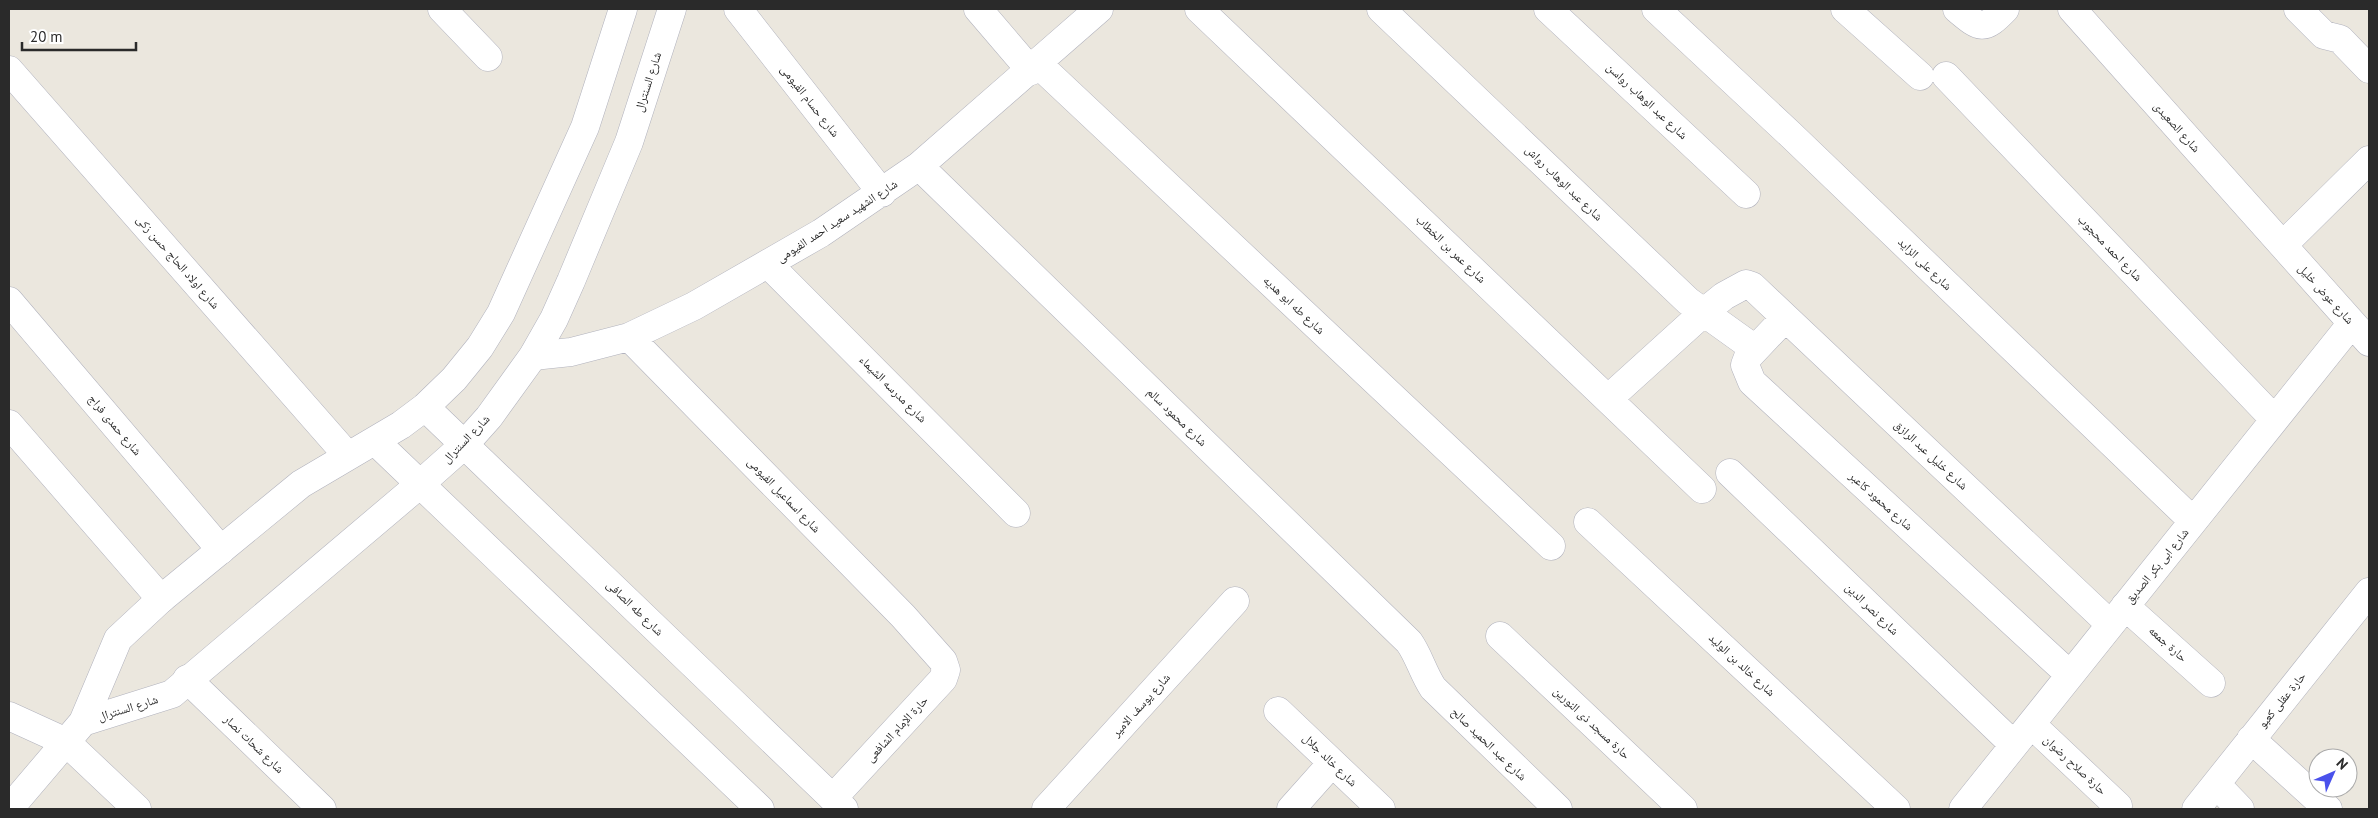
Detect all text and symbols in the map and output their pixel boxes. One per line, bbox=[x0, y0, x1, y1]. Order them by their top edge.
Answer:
scale bar bbox=[22, 20, 136, 52]
text: 20 m bbox=[30, 27, 63, 46]
street label: شارع السنترال bbox=[631, 50, 665, 114]
street label: شارع عبد الوهاب رواسن bbox=[1603, 59, 1691, 143]
street label: شارع حسام الفيومى bbox=[777, 62, 843, 140]
street label: شارع الصعيدى bbox=[2150, 98, 2204, 156]
street label: شارع عبد الوهاب رواش bbox=[1522, 142, 1606, 224]
street label: شارع الشهيد سعيد احمد الفيومى bbox=[773, 176, 901, 266]
street label: شارع عمر بن الخطاب bbox=[1412, 211, 1490, 287]
street label: شارع احمد محجوب bbox=[2074, 211, 2146, 285]
street label: شارع اولاد الحاج حسن زكى bbox=[133, 212, 223, 313]
street label: شارع على الزايد bbox=[1894, 234, 1956, 294]
street label: شارع عوض خليل bbox=[2295, 260, 2357, 328]
street label: شارع طه ابو هديه bbox=[1260, 272, 1328, 338]
street label: شارع مدرسه الشيماء bbox=[856, 352, 930, 426]
street label: شارع محمود سالم bbox=[1143, 384, 1211, 450]
street label: شارع حمدى فراج bbox=[85, 391, 145, 459]
street label: شارع السنترال bbox=[439, 411, 493, 467]
street label: شارع خليل عبد الرازق bbox=[1891, 417, 1971, 493]
street label: شارع اسماعيل الفيومى bbox=[744, 454, 824, 536]
street label: شارع محمود كاعبر bbox=[1845, 467, 1916, 534]
street label: شارع ابى بكر الصديق bbox=[2122, 525, 2192, 607]
street label: شارع طه الصافى bbox=[603, 577, 667, 639]
street label: شارع نصر الدين bbox=[1842, 579, 1902, 639]
street label: حارة جمعه bbox=[2146, 623, 2191, 665]
street label: شارع خالد بن الوليد bbox=[1705, 630, 1779, 700]
street label: حارة عقلى كعبو bbox=[2255, 668, 2309, 731]
street label: شارع يوسف الامير bbox=[1107, 670, 1174, 741]
street label: حارة مسجد ذى النورين bbox=[1551, 683, 1634, 762]
street label: شارع السنترال bbox=[96, 691, 160, 725]
street label: حارة الإمام الشافعى bbox=[862, 692, 932, 765]
street label: شارع عبد الحميد صالح bbox=[1448, 704, 1530, 784]
street label: شارع شحات نصار bbox=[220, 711, 288, 777]
street label: شارع خالد جلال bbox=[1299, 730, 1361, 790]
street label: حارة صلاح رضوان bbox=[2041, 732, 2110, 798]
north arrow bbox=[2308, 748, 2358, 798]
text: N bbox=[2333, 754, 2352, 773]

